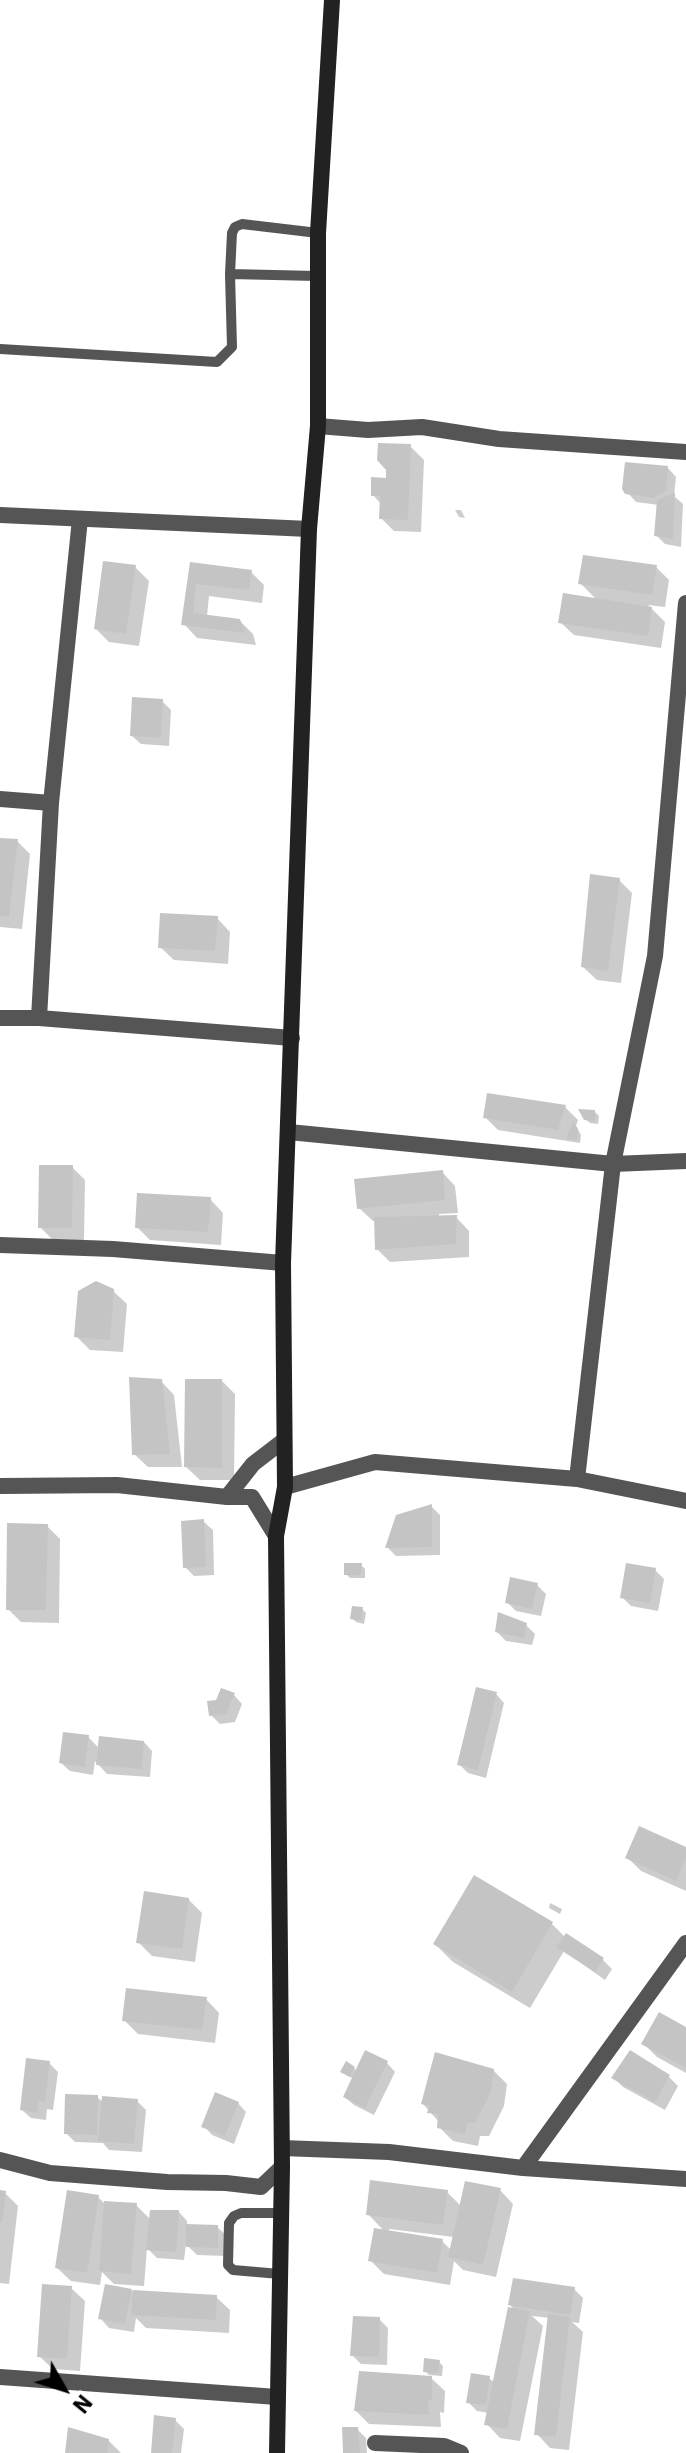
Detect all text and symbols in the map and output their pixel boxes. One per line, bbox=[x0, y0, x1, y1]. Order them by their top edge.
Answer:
north arrow bbox=[24, 2349, 104, 2429]
text: N bbox=[67, 2389, 99, 2420]

